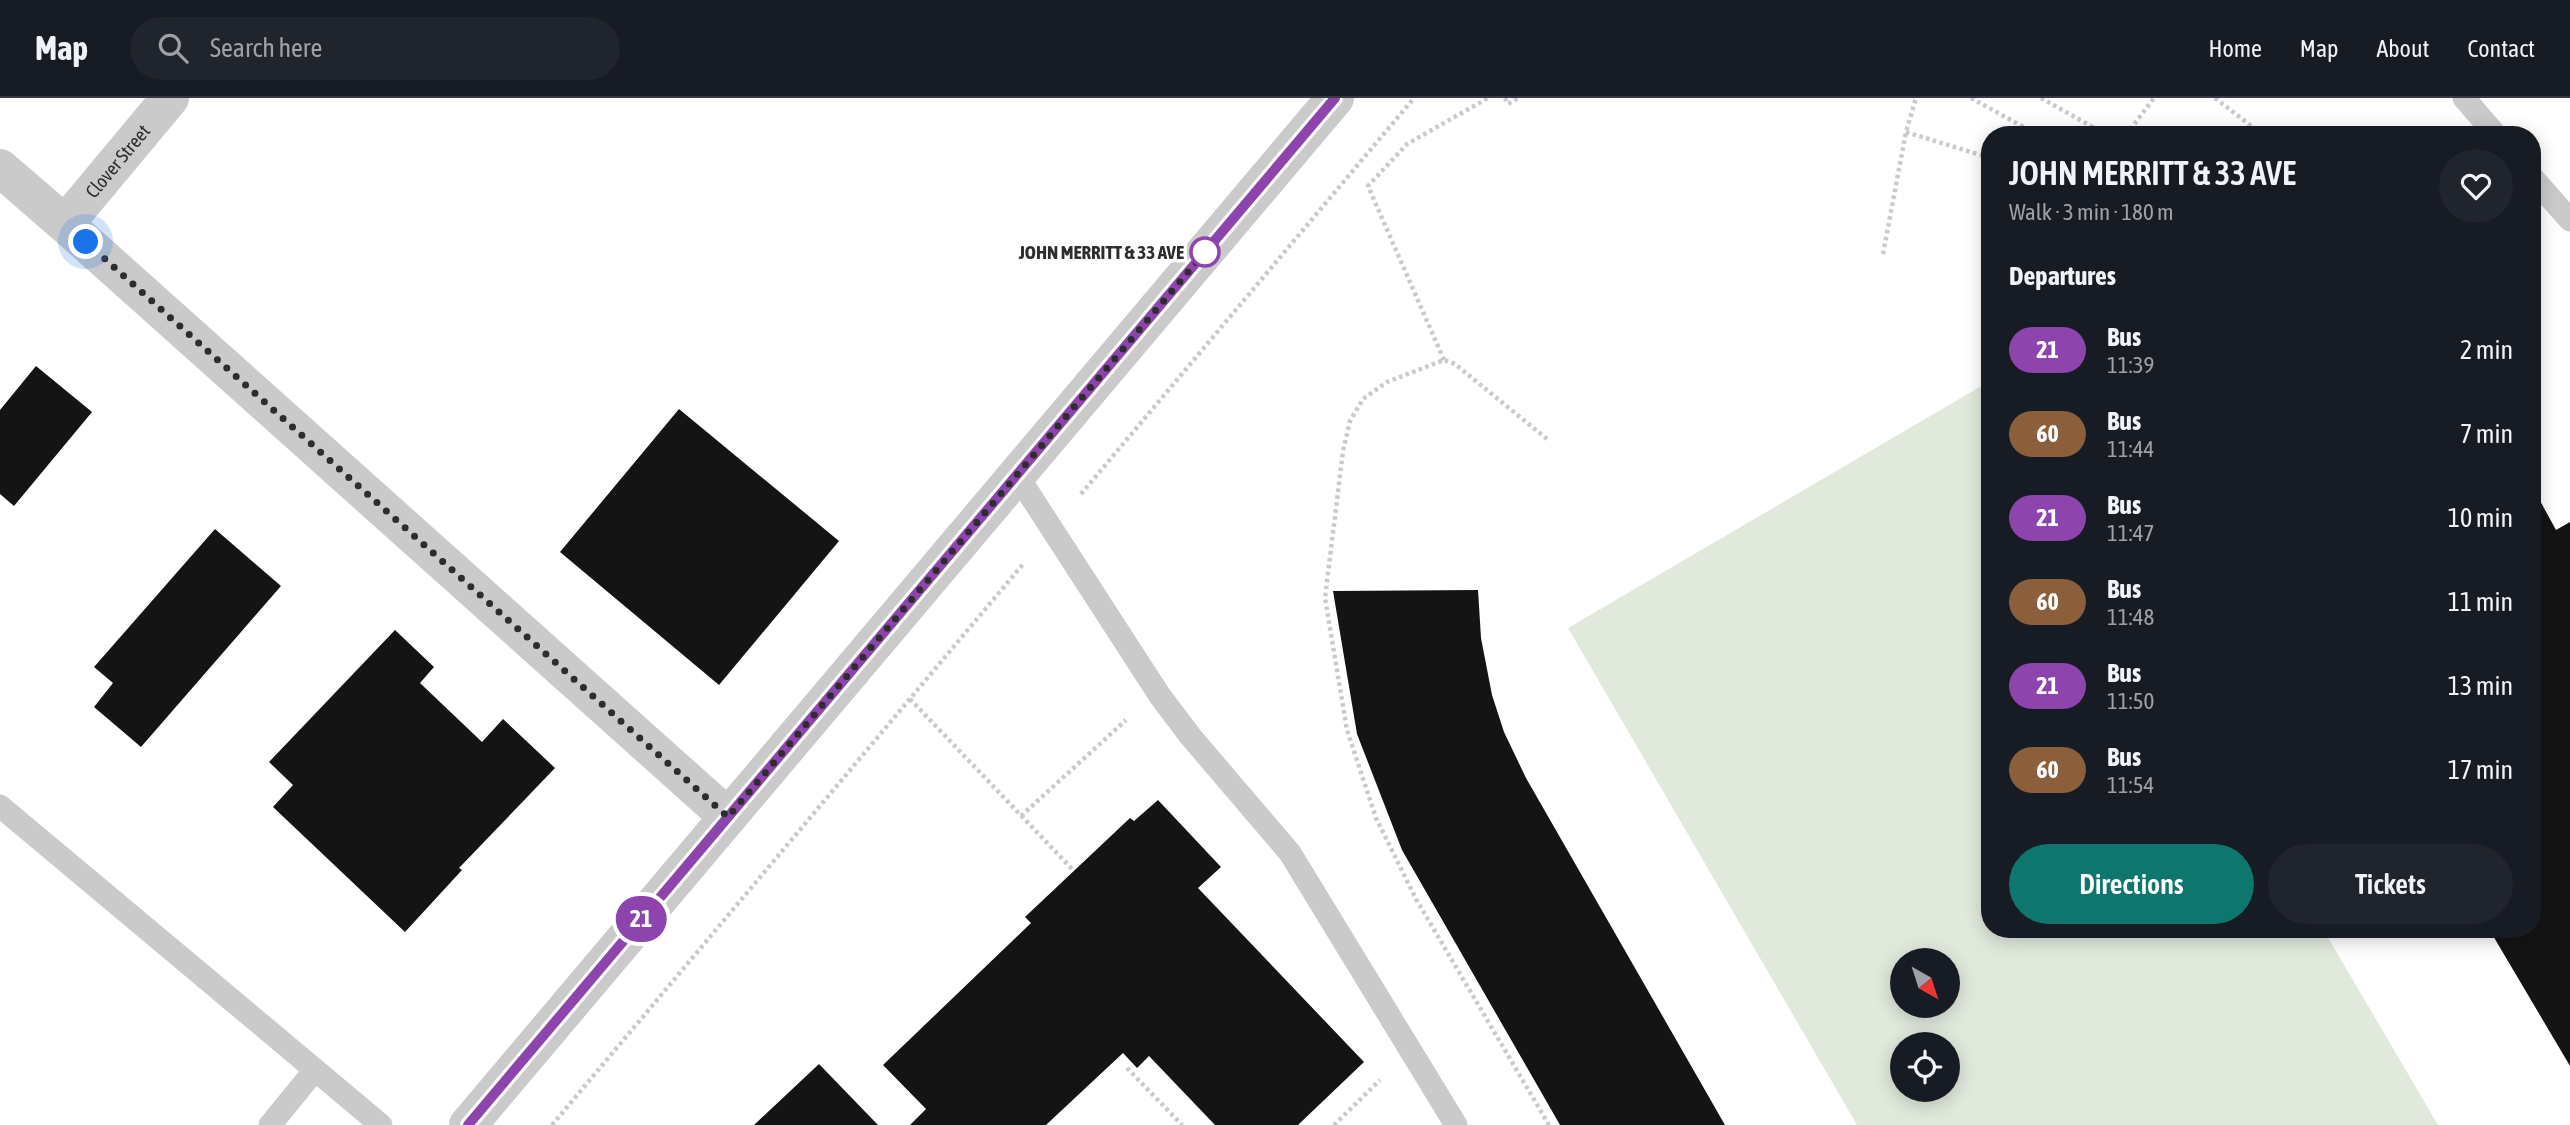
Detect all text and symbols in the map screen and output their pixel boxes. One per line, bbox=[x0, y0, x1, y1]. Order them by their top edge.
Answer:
search box bbox=[130, 17, 620, 80]
text: Map bbox=[35, 29, 88, 67]
icon: search bbox=[154, 29, 192, 67]
text: Search here bbox=[210, 33, 322, 63]
text: Home bbox=[2208, 35, 2262, 62]
text: Map bbox=[2300, 35, 2338, 62]
text: About bbox=[2376, 35, 2429, 62]
text: Contact bbox=[2467, 35, 2535, 62]
street label: Clover Street bbox=[81, 120, 154, 202]
button: heart bbox=[2439, 149, 2513, 223]
text: JOHN MERRITT & 33 AVE bbox=[2009, 154, 2296, 192]
text: Walk · 3 min · 180 m bbox=[2009, 199, 2173, 225]
your location bbox=[68, 224, 103, 259]
marker: JOHN MERRITT & 33 AVE bbox=[1190, 237, 1220, 267]
place label: JOHN MERRITT & 33 AVE bbox=[1018, 241, 1184, 263]
text: Departures bbox=[2009, 261, 2116, 291]
text: Bus bbox=[2107, 322, 2141, 352]
text: 2 min bbox=[2460, 335, 2513, 365]
text: 21 bbox=[2036, 336, 2059, 363]
text: 11:39 bbox=[2107, 352, 2154, 378]
text: Bus bbox=[2107, 406, 2141, 436]
text: 7 min bbox=[2460, 419, 2513, 449]
text: 60 bbox=[2036, 420, 2059, 447]
text: 11:44 bbox=[2107, 436, 2154, 462]
text: Bus bbox=[2107, 490, 2141, 520]
text: 10 min bbox=[2448, 503, 2513, 533]
text: 21 bbox=[2036, 504, 2059, 531]
text: 11:47 bbox=[2107, 520, 2154, 546]
text: Bus bbox=[2107, 574, 2141, 604]
text: 11 min bbox=[2448, 587, 2513, 617]
text: 60 bbox=[2036, 588, 2059, 615]
text: 11:48 bbox=[2107, 604, 2154, 630]
text: Bus bbox=[2107, 658, 2141, 688]
text: 13 min bbox=[2448, 671, 2513, 701]
text: 21 bbox=[2036, 672, 2059, 699]
text: 11:50 bbox=[2107, 688, 2154, 714]
text: Bus bbox=[2107, 742, 2141, 772]
text: 17 min bbox=[2448, 755, 2513, 785]
text: 60 bbox=[2036, 756, 2059, 783]
text: 11:54 bbox=[2107, 772, 2154, 798]
button: Directions bbox=[2009, 844, 2254, 924]
button: Tickets bbox=[2268, 844, 2513, 924]
line badge: 21 bbox=[610, 896, 672, 942]
text: 21 bbox=[630, 905, 652, 932]
north arrow bbox=[1890, 948, 1960, 1018]
map controls bbox=[1890, 948, 1960, 1102]
button: locate bbox=[1890, 1032, 1960, 1102]

